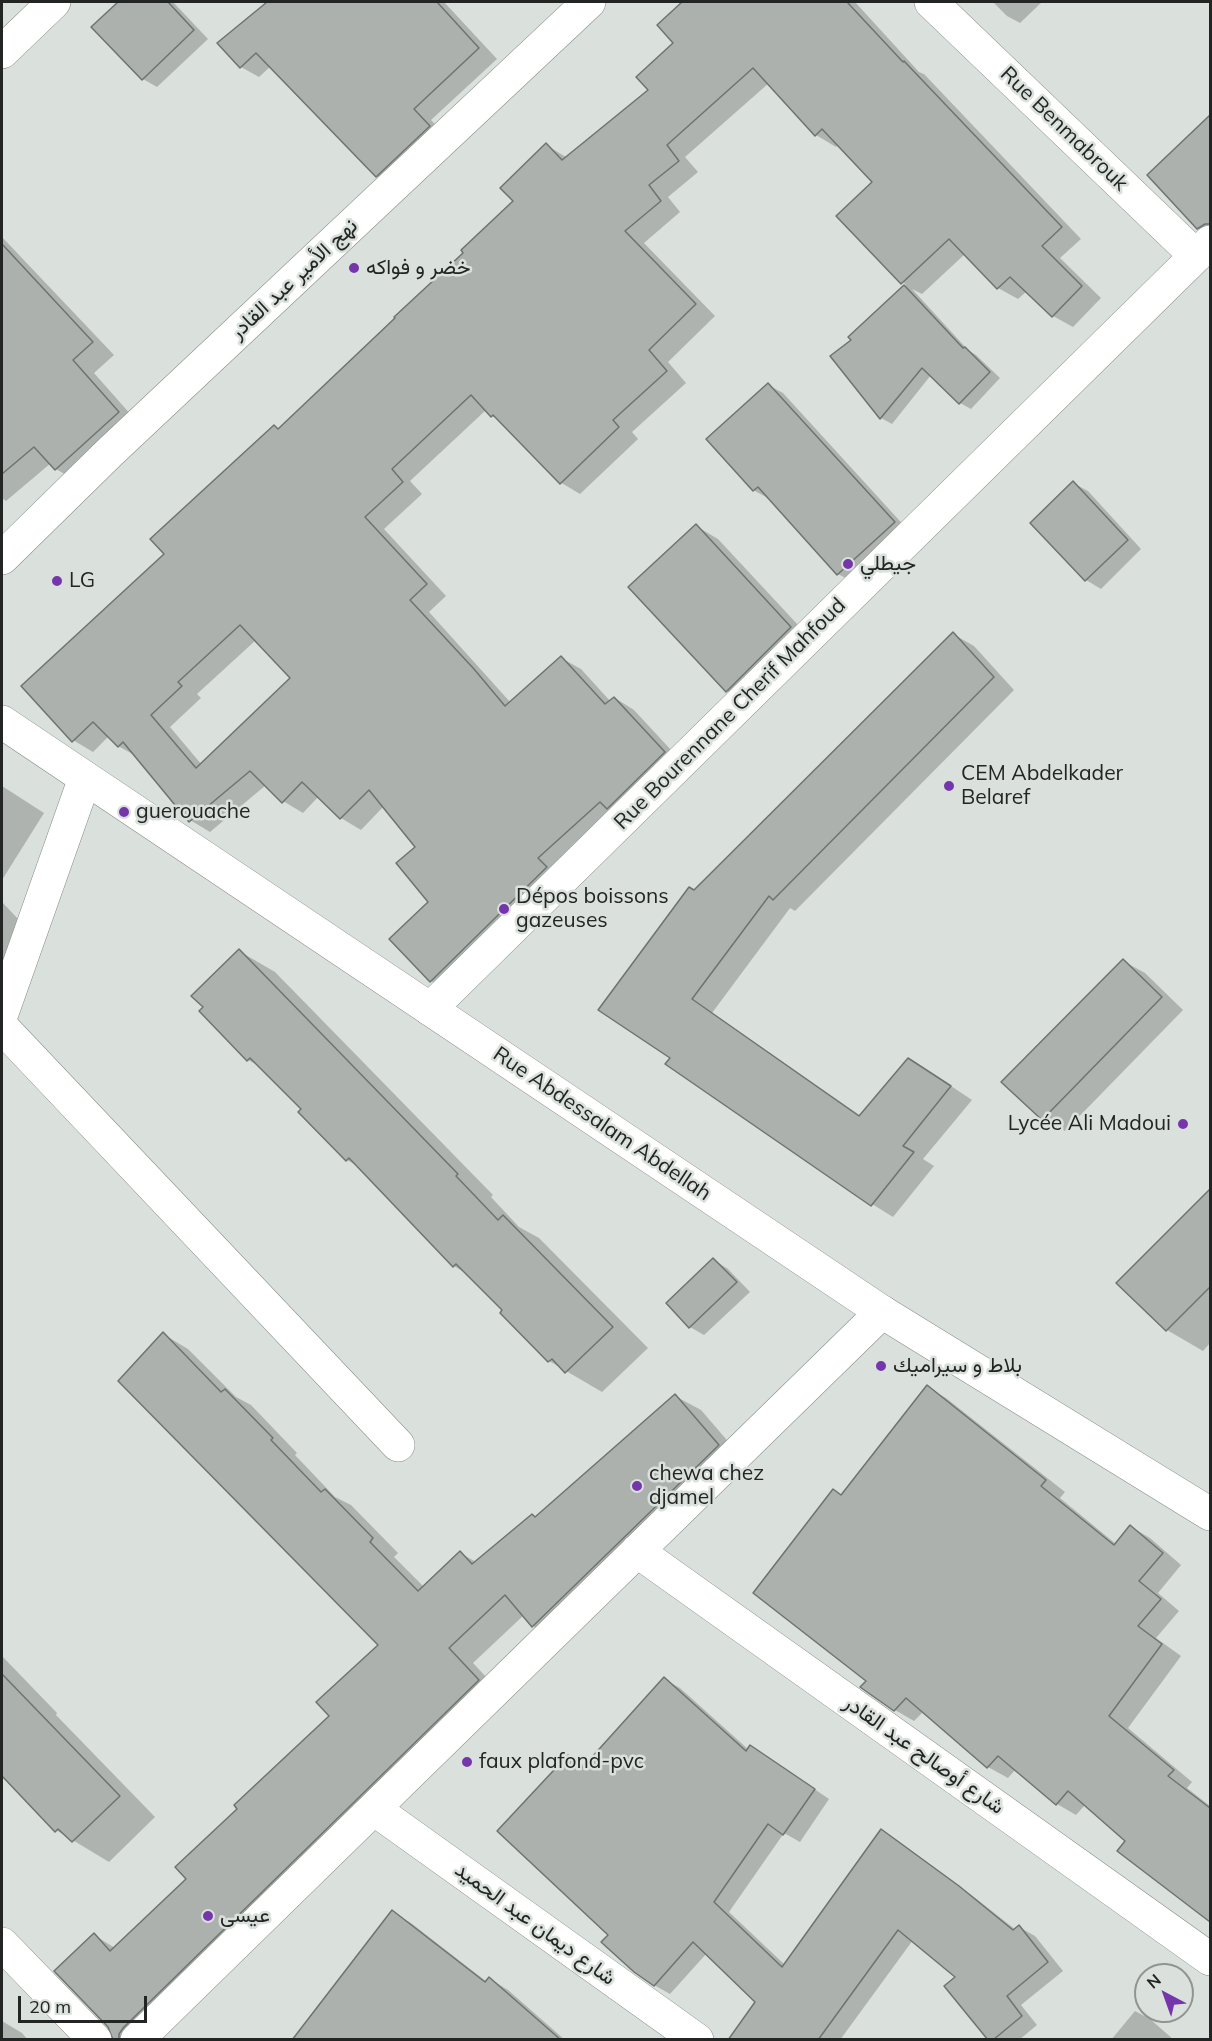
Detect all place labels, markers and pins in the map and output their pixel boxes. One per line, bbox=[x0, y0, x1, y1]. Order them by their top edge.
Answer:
place label: خضر و فواكه bbox=[366, 255, 471, 281]
marker: خضر و فواكه bbox=[347, 261, 361, 275]
place label: جيطلي bbox=[860, 551, 916, 577]
marker: جيطلي bbox=[841, 557, 855, 571]
place label: LG bbox=[69, 568, 95, 594]
marker: LG bbox=[50, 574, 64, 588]
place label: CEM Abdelkader Belaref bbox=[961, 761, 1123, 811]
marker: CEM Abdelkader Belaref bbox=[942, 779, 956, 793]
place label: guerouache bbox=[136, 799, 251, 825]
marker: guerouache bbox=[117, 805, 131, 819]
place label: Dépos boissons gazeuses bbox=[516, 884, 669, 934]
marker: Dépos boissons gazeuses bbox=[497, 902, 511, 916]
place label: Lycée Ali Madoui bbox=[1008, 1111, 1171, 1137]
marker: Lycée Ali Madoui bbox=[1176, 1117, 1190, 1131]
place label: بلاط و سيراميك bbox=[893, 1353, 1022, 1379]
marker: بلاط و سيراميك bbox=[874, 1359, 888, 1373]
place label: chewa chez djamel bbox=[649, 1461, 764, 1511]
marker: chewa chez djamel bbox=[630, 1479, 644, 1493]
place label: faux plafond-pvc bbox=[479, 1749, 644, 1775]
marker: faux plafond-pvc bbox=[460, 1755, 474, 1769]
place label: عيسى bbox=[220, 1903, 270, 1929]
marker: عيسى bbox=[201, 1909, 215, 1923]

